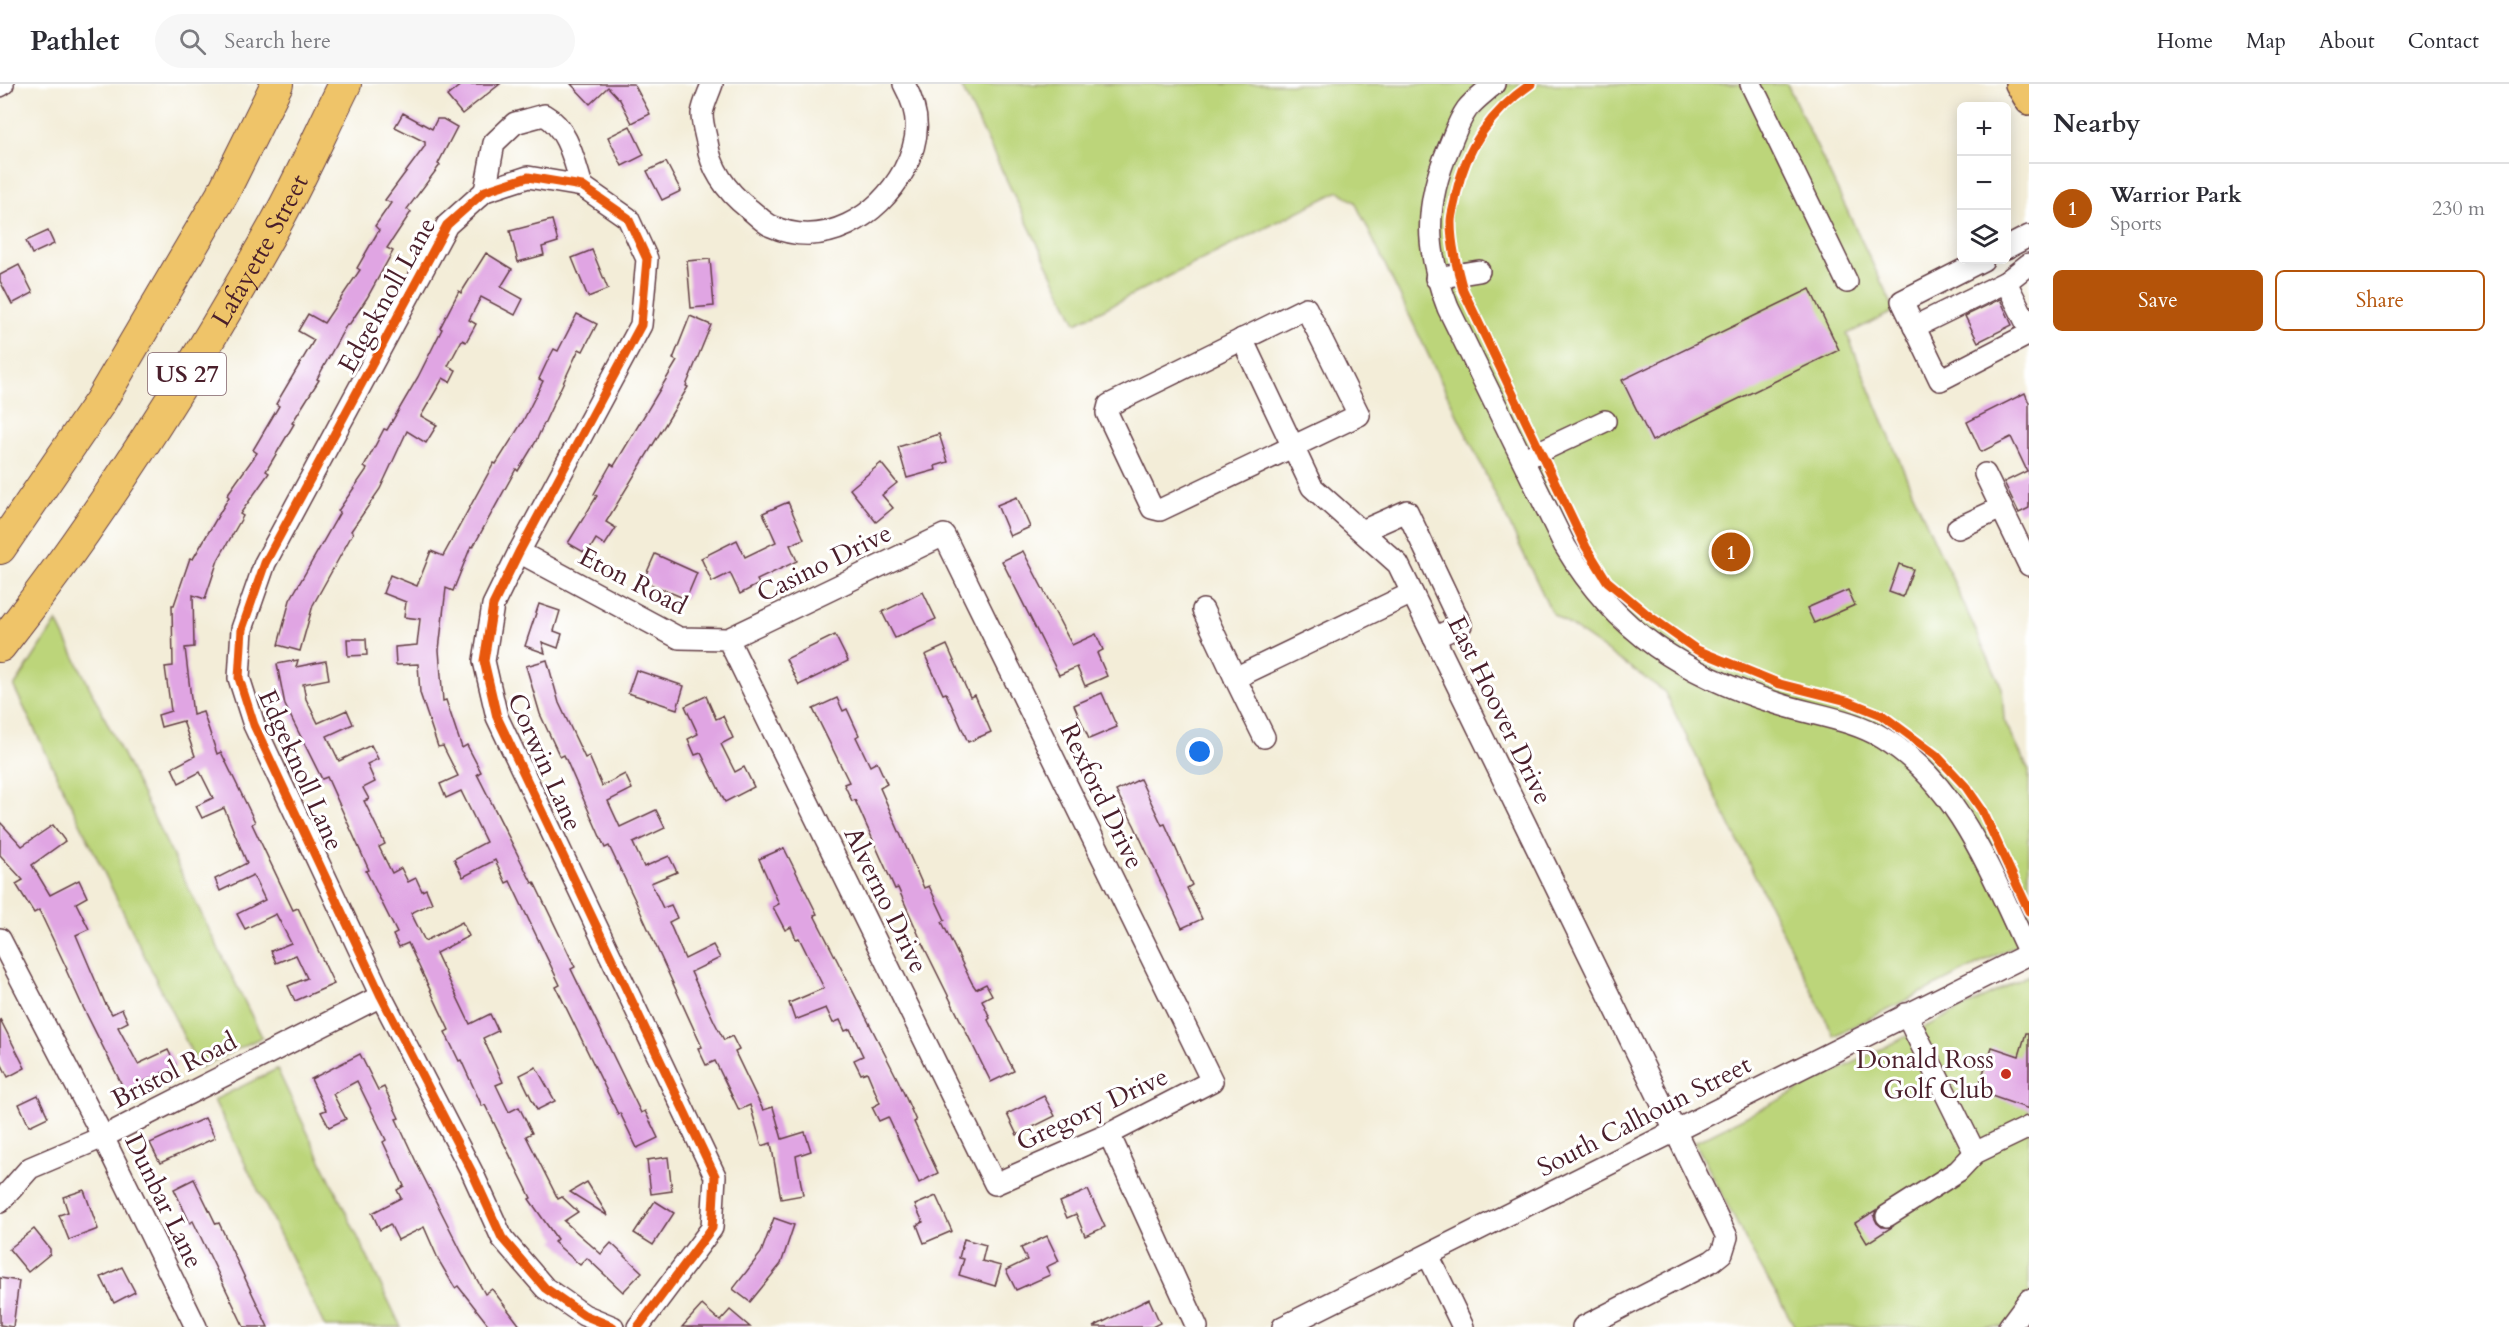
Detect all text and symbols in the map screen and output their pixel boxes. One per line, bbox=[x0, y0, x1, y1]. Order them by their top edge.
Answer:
search box bbox=[155, 14, 575, 68]
text: Pathlet bbox=[30, 22, 119, 60]
icon: search bbox=[176, 25, 209, 58]
text: Search here bbox=[224, 26, 331, 56]
text: Home bbox=[2157, 27, 2213, 56]
text: Map bbox=[2246, 27, 2286, 56]
text: About bbox=[2319, 27, 2375, 56]
text: Contact bbox=[2408, 27, 2479, 56]
map controls bbox=[1957, 102, 2011, 264]
button: + bbox=[1957, 102, 2011, 156]
text: Nearby bbox=[2053, 106, 2141, 141]
button: − bbox=[1957, 156, 2011, 210]
street label: Lafayette Street bbox=[203, 168, 316, 333]
text: Warrior Park bbox=[2110, 180, 2242, 210]
text: 1 bbox=[2067, 195, 2078, 222]
text: 230 m bbox=[2432, 195, 2485, 222]
button: layers bbox=[1957, 210, 2011, 264]
text: Sports bbox=[2110, 210, 2162, 237]
street label: Edgeknoll Lane bbox=[330, 211, 444, 379]
button: Save bbox=[2053, 270, 2263, 331]
button: Share bbox=[2275, 270, 2485, 331]
road number: US 27 bbox=[148, 353, 226, 395]
street label: Casino Drive bbox=[751, 515, 897, 611]
pin: 1 bbox=[1712, 530, 1750, 574]
street label: Eton Road bbox=[573, 539, 693, 623]
street label: East Hoover Drive bbox=[1439, 610, 1561, 810]
street label: Edgeknoll Lane bbox=[250, 684, 352, 856]
street label: Corwin Lane bbox=[499, 688, 591, 836]
street label: Rexford Drive bbox=[1052, 717, 1152, 875]
your location bbox=[1185, 737, 1214, 766]
street label: Alverno Drive bbox=[836, 821, 936, 979]
street label: Bristol Road bbox=[105, 1023, 243, 1117]
place label: Donald Ross Golf Club bbox=[1856, 1042, 1994, 1107]
street label: South Calhoun Street bbox=[1531, 1047, 1757, 1185]
street label: Gregory Drive bbox=[1010, 1059, 1174, 1159]
marker: Donald Ross Golf Club bbox=[1999, 1067, 2013, 1081]
street label: Dunbar Lane bbox=[116, 1128, 212, 1274]

